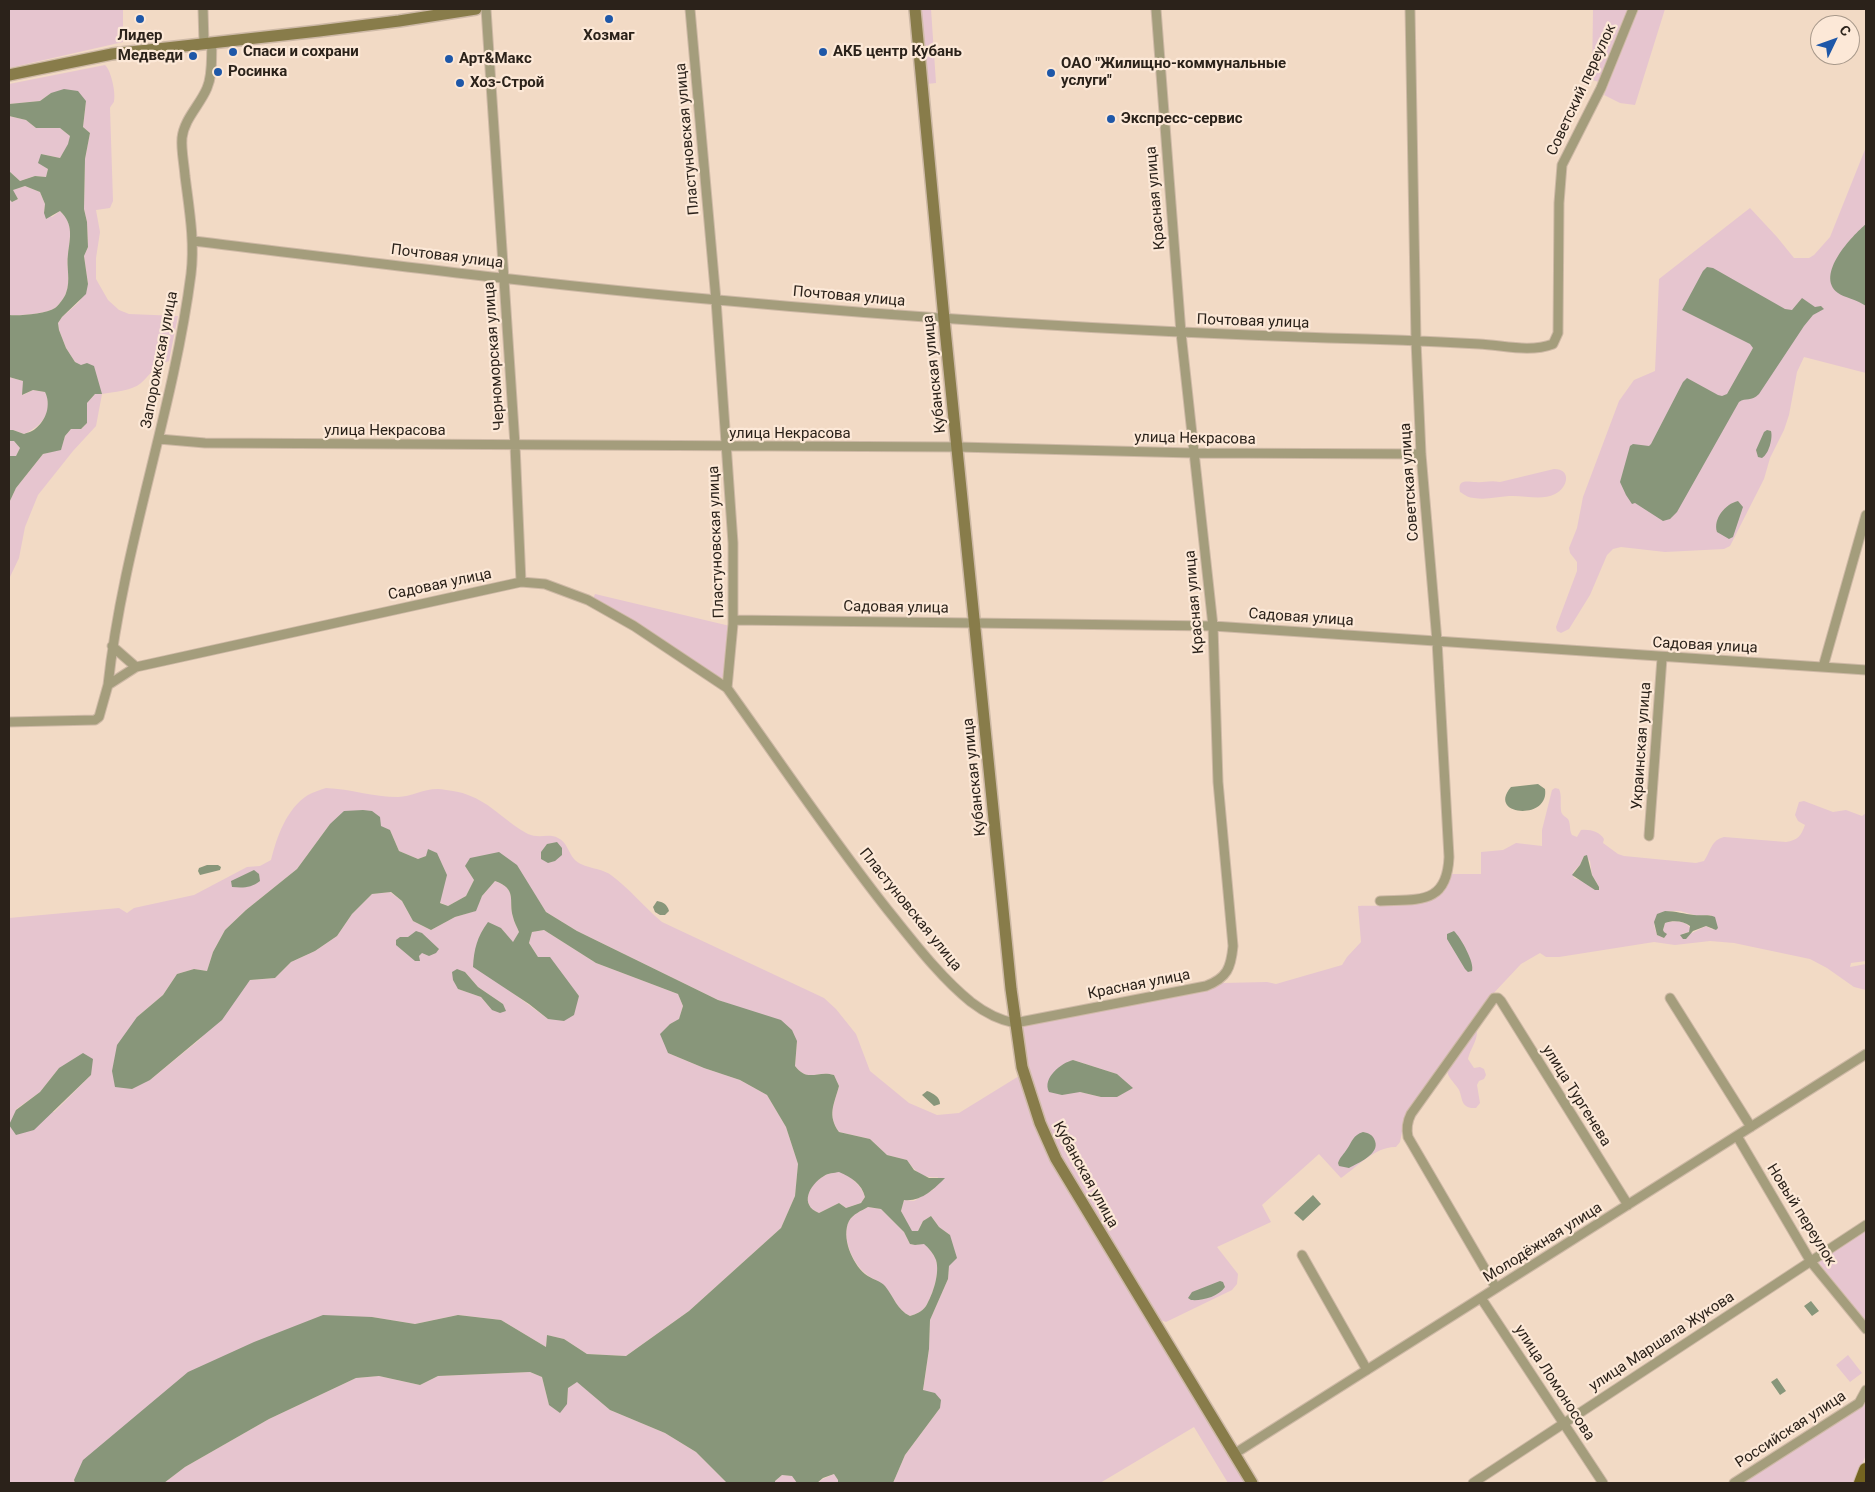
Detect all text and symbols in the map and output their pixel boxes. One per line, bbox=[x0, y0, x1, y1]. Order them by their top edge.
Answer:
marker: Лидер bbox=[134, 13, 146, 25]
marker: Хозмаг bbox=[603, 13, 615, 25]
north arrow bbox=[1810, 15, 1860, 65]
street label: Советский переулок bbox=[1544, 21, 1620, 159]
text: С bbox=[1836, 22, 1854, 39]
place label: Лидер bbox=[117, 27, 163, 45]
place label: Хозмаг bbox=[583, 27, 635, 45]
place label: Спаси и сохрани bbox=[243, 43, 359, 61]
place label: АКБ центр Кубань bbox=[833, 43, 962, 61]
marker: Спаси и сохрани bbox=[227, 46, 239, 58]
marker: АКБ центр Кубань bbox=[817, 46, 829, 58]
place label: Медведи bbox=[118, 47, 183, 65]
marker: Медведи bbox=[187, 50, 199, 62]
place label: Арт&Макс bbox=[459, 50, 532, 68]
marker: Арт&Макс bbox=[443, 53, 455, 65]
place label: ОАО "Жилищно-коммунальные услуги" bbox=[1061, 55, 1286, 90]
street label: Пластуновская улица bbox=[672, 62, 704, 216]
place label: Росинка bbox=[228, 63, 287, 81]
marker: Росинка bbox=[212, 66, 224, 78]
marker: ОАО "Жилищно-коммунальные услуги" bbox=[1045, 67, 1057, 79]
place label: Хоз-Строй bbox=[470, 74, 544, 92]
marker: Хоз-Строй bbox=[454, 77, 466, 89]
place label: Экспресс-сервис bbox=[1121, 110, 1243, 128]
marker: Экспресс-сервис bbox=[1105, 113, 1117, 125]
street label: Красная улица bbox=[1143, 145, 1169, 251]
street label: Почтовая улица bbox=[390, 241, 504, 273]
street label: Черноморская улица bbox=[481, 281, 509, 431]
street label: Почтовая улица bbox=[792, 283, 906, 311]
street label: Запорожская улица bbox=[138, 290, 182, 430]
street label: Почтовая улица bbox=[1196, 311, 1310, 333]
street label: Кубанская улица bbox=[920, 314, 950, 434]
street label: улица Некрасова bbox=[324, 422, 446, 440]
street label: Советская улица bbox=[1397, 422, 1423, 542]
street label: улица Некрасова bbox=[729, 425, 851, 443]
street label: улица Некрасова bbox=[1134, 429, 1256, 449]
street label: Пластуновская улица bbox=[705, 465, 729, 619]
street label: Красная улица bbox=[1182, 549, 1208, 655]
street label: Садовая улица bbox=[387, 565, 493, 605]
street label: Садовая улица bbox=[843, 598, 949, 618]
street label: Садовая улица bbox=[1248, 605, 1354, 631]
street label: Садовая улица bbox=[1652, 634, 1758, 658]
street label: Украинская улица bbox=[1629, 682, 1655, 810]
street label: Кубанская улица bbox=[960, 717, 990, 837]
street label: Пластуновская улица bbox=[855, 845, 965, 975]
street label: Красная улица bbox=[1086, 966, 1192, 1004]
street label: улица Тургенева bbox=[1538, 1042, 1614, 1150]
street label: Кубанская улица bbox=[1048, 1119, 1122, 1231]
street label: Новый переулок bbox=[1762, 1161, 1840, 1269]
street label: Молодёжная улица bbox=[1480, 1199, 1606, 1287]
street label: улица Маршала Жукова bbox=[1586, 1288, 1738, 1396]
street label: улица Ломоносова bbox=[1510, 1322, 1598, 1444]
street label: Российская улица bbox=[1732, 1388, 1850, 1472]

